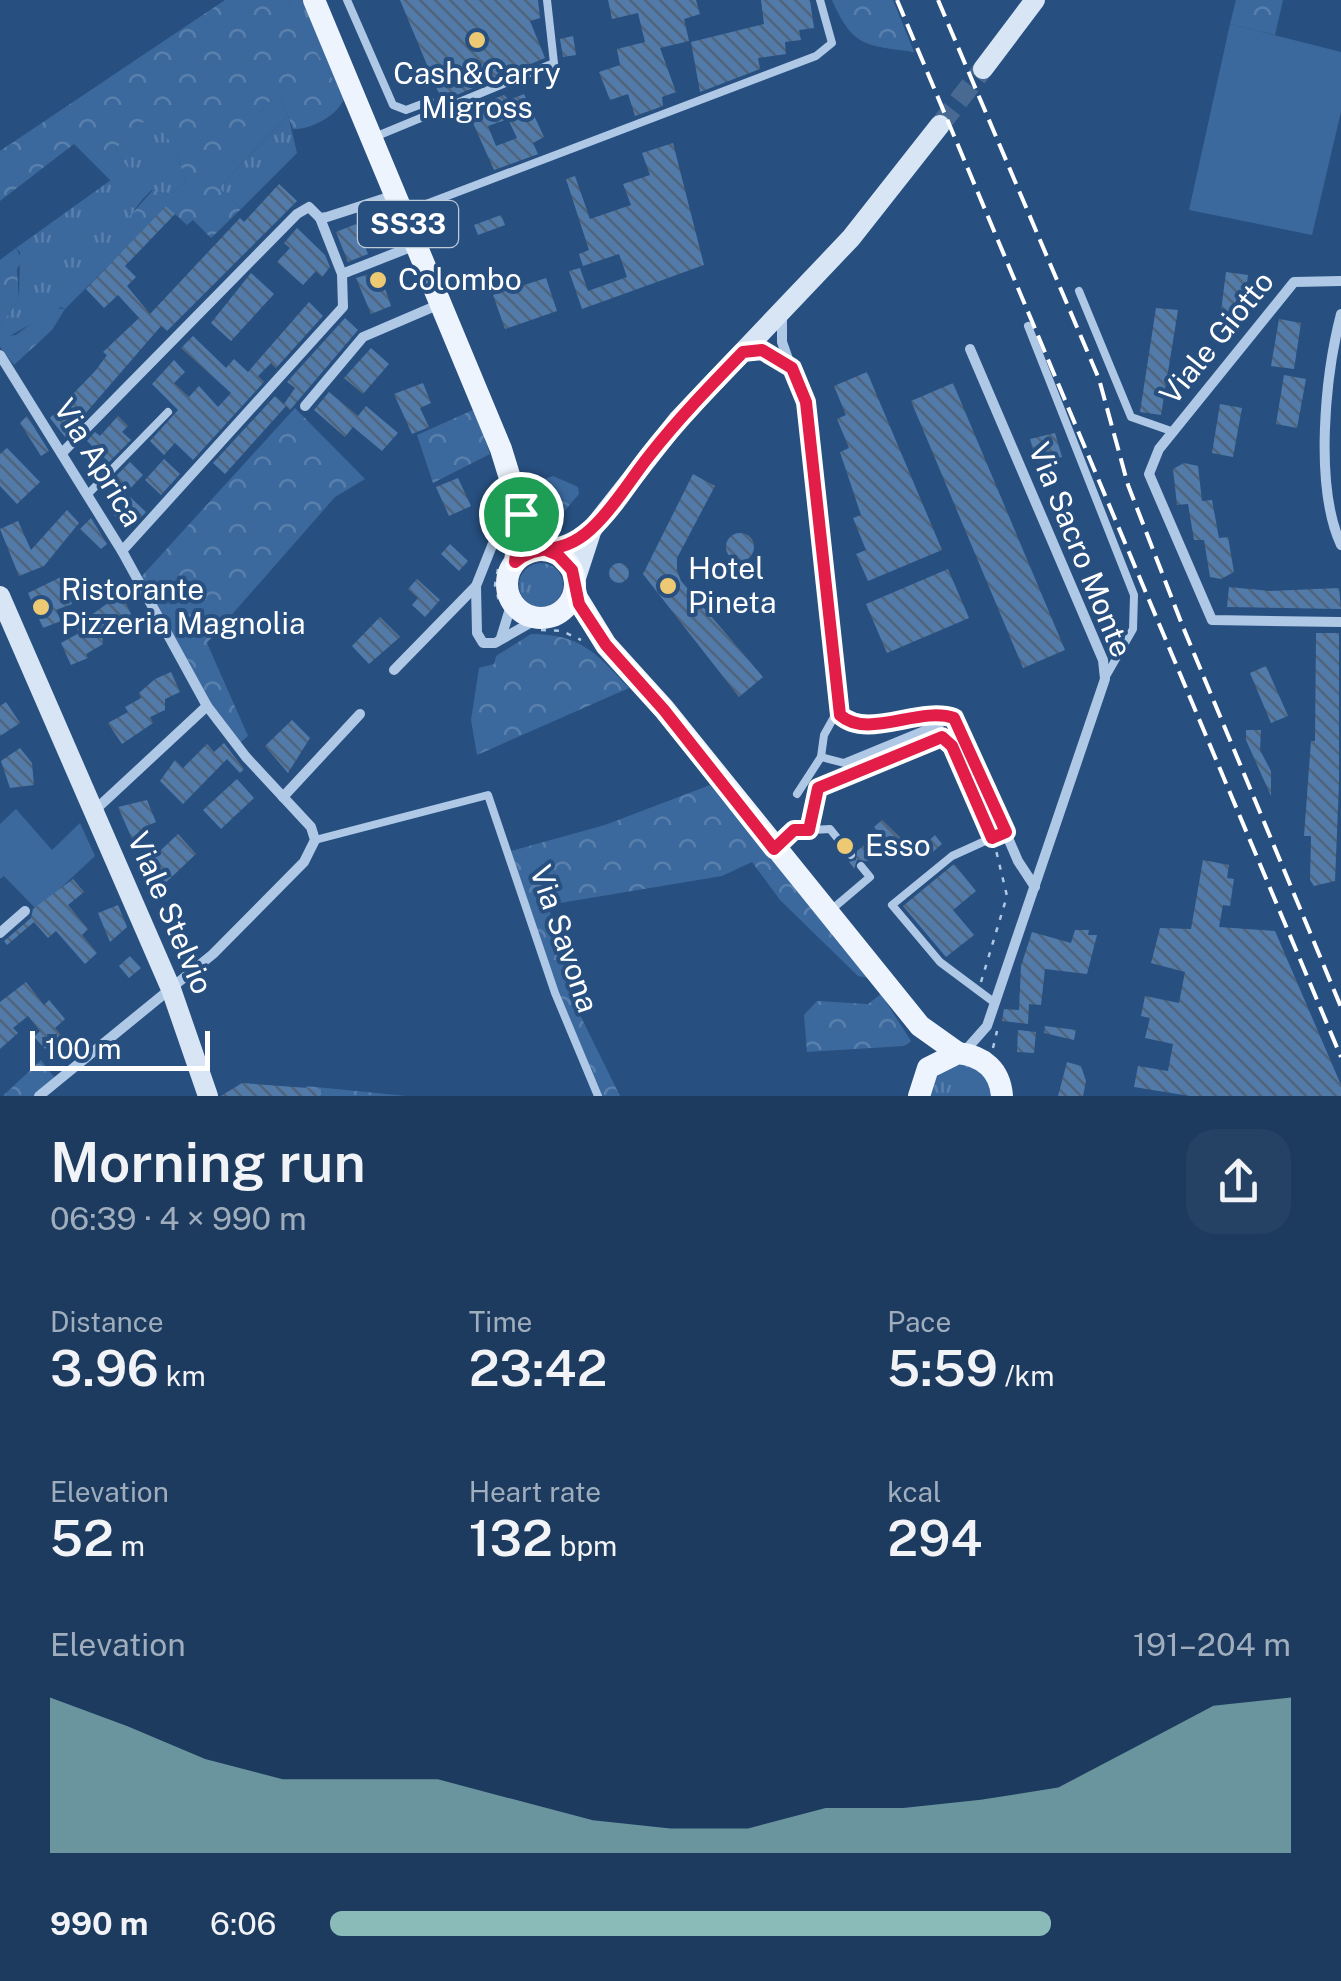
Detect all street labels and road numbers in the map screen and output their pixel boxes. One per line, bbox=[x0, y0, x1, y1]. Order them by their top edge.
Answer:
road number: SS33 bbox=[358, 201, 458, 247]
street label: Viale Giotto bbox=[1152, 264, 1281, 411]
street label: Via Aprica bbox=[47, 392, 151, 533]
street label: Via Sacro Monte bbox=[1022, 437, 1140, 662]
street label: Viale Stelvio bbox=[121, 826, 221, 999]
street label: Via Savona bbox=[523, 860, 607, 1017]

